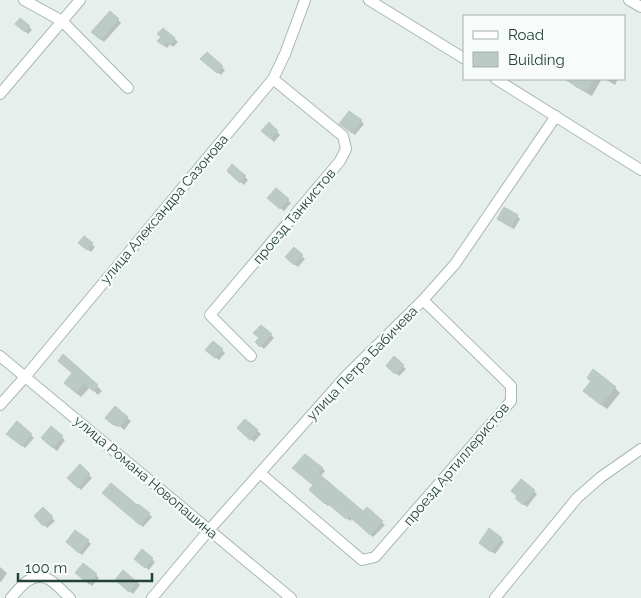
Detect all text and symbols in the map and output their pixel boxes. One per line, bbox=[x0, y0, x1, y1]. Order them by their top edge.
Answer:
legend bbox=[463, 15, 626, 80]
text: Road bbox=[508, 26, 544, 44]
text: Building bbox=[508, 51, 565, 69]
street label: улица Александра Сазонова bbox=[97, 131, 231, 287]
street label: проезд Танкистов bbox=[249, 165, 339, 267]
street label: улица Петра Бабичева bbox=[303, 303, 421, 423]
street label: проезд Артиллеристов bbox=[400, 399, 512, 529]
street label: улица Романа Новопашина bbox=[71, 412, 221, 542]
scale bar bbox=[18, 550, 151, 582]
text: 100 m bbox=[25, 559, 67, 577]

